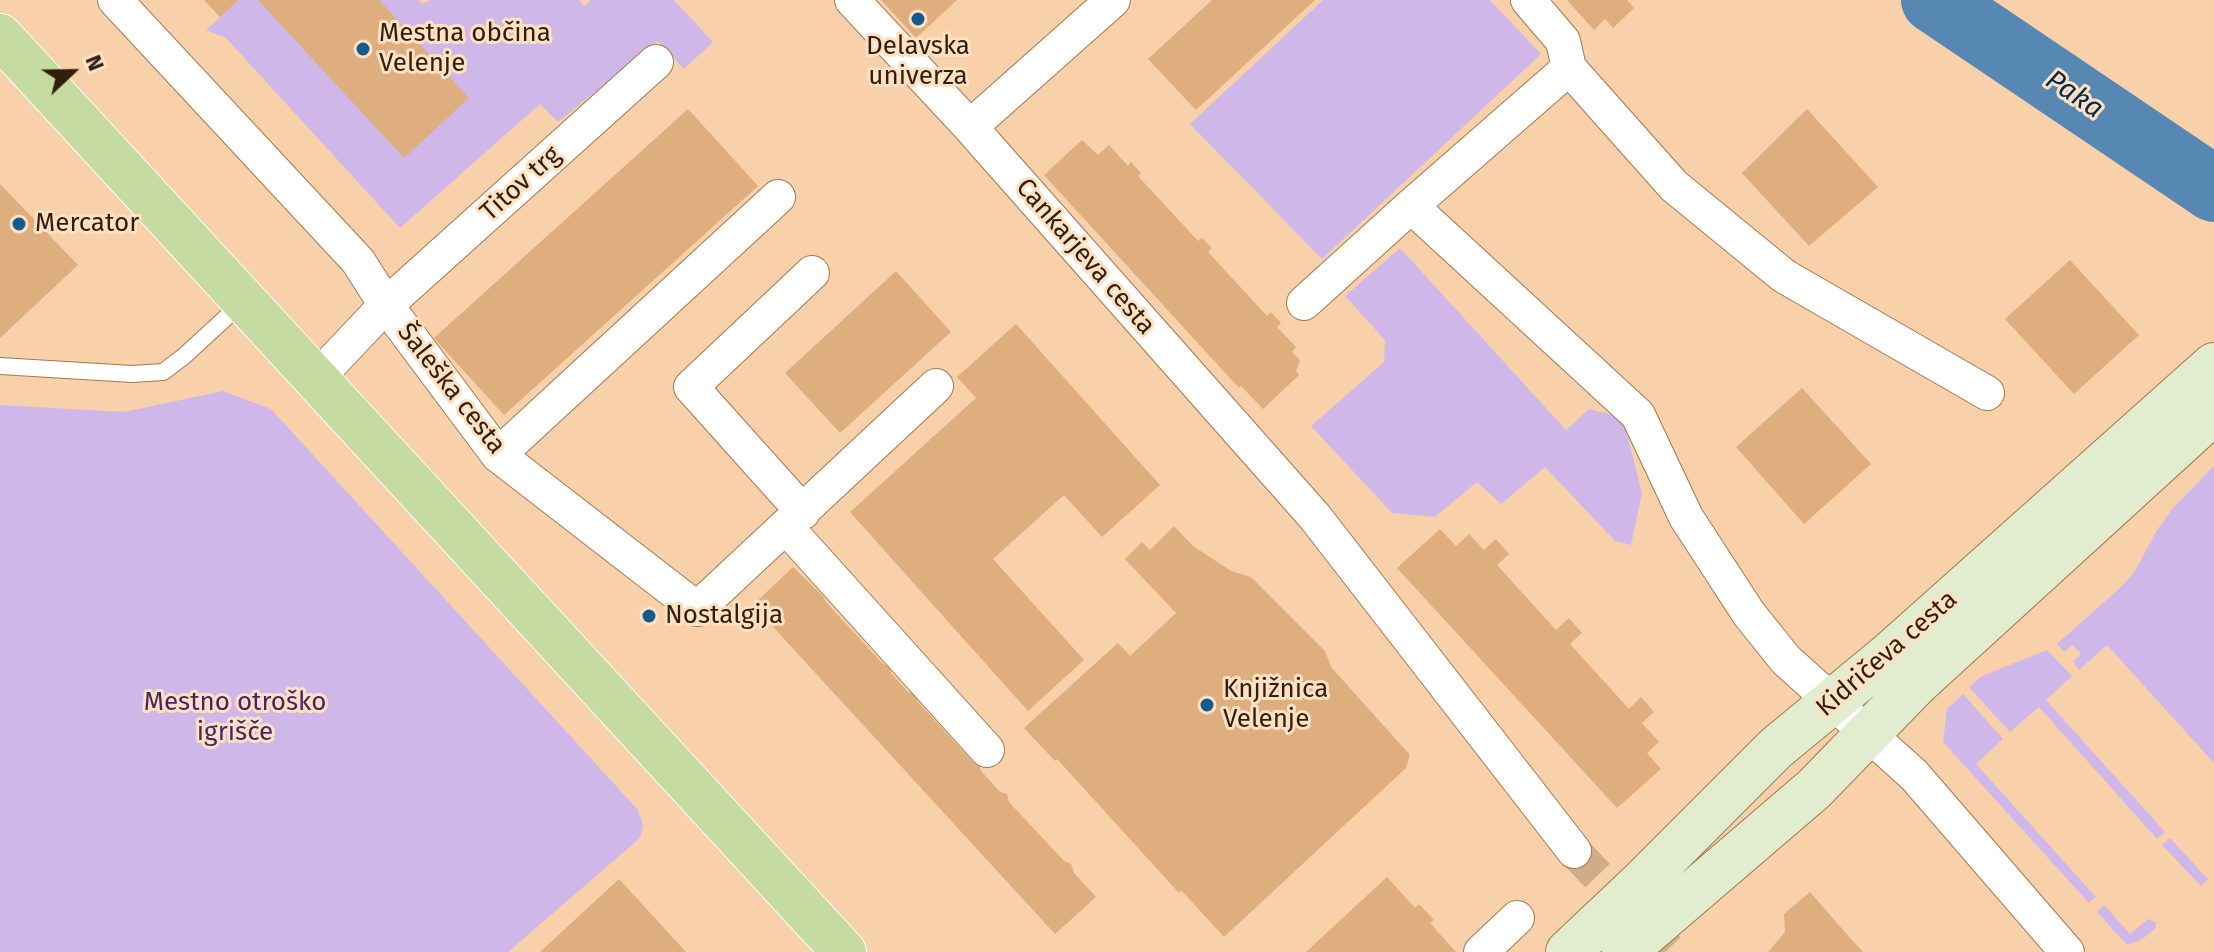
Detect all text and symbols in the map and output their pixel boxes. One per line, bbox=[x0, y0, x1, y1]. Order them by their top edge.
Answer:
marker: Delavska univerza bbox=[909, 10, 927, 28]
place label: Mestna občina Velenje bbox=[379, 18, 551, 80]
place label: Delavska univerza bbox=[866, 31, 970, 92]
north arrow bbox=[32, 32, 112, 112]
marker: Mestna občina Velenje bbox=[354, 40, 372, 58]
text: N bbox=[79, 51, 110, 75]
water label: Paka bbox=[2039, 64, 2109, 126]
street label: Titov trg bbox=[474, 140, 568, 228]
street label: Cankarjeva cesta bbox=[1009, 172, 1161, 342]
place label: Mercator bbox=[35, 208, 139, 240]
marker: Mercator bbox=[10, 215, 28, 233]
street label: Šaleška cesta bbox=[390, 317, 512, 461]
street label: Kidričeva cesta bbox=[1810, 584, 1964, 724]
place label: Nostalgija bbox=[665, 600, 783, 632]
marker: Nostalgija bbox=[640, 607, 658, 625]
place label: Knjižnica Velenje bbox=[1223, 674, 1328, 736]
park label: Mestno otroško igrišče bbox=[144, 687, 326, 748]
marker: Knjižnica Velenje bbox=[1198, 696, 1216, 714]

